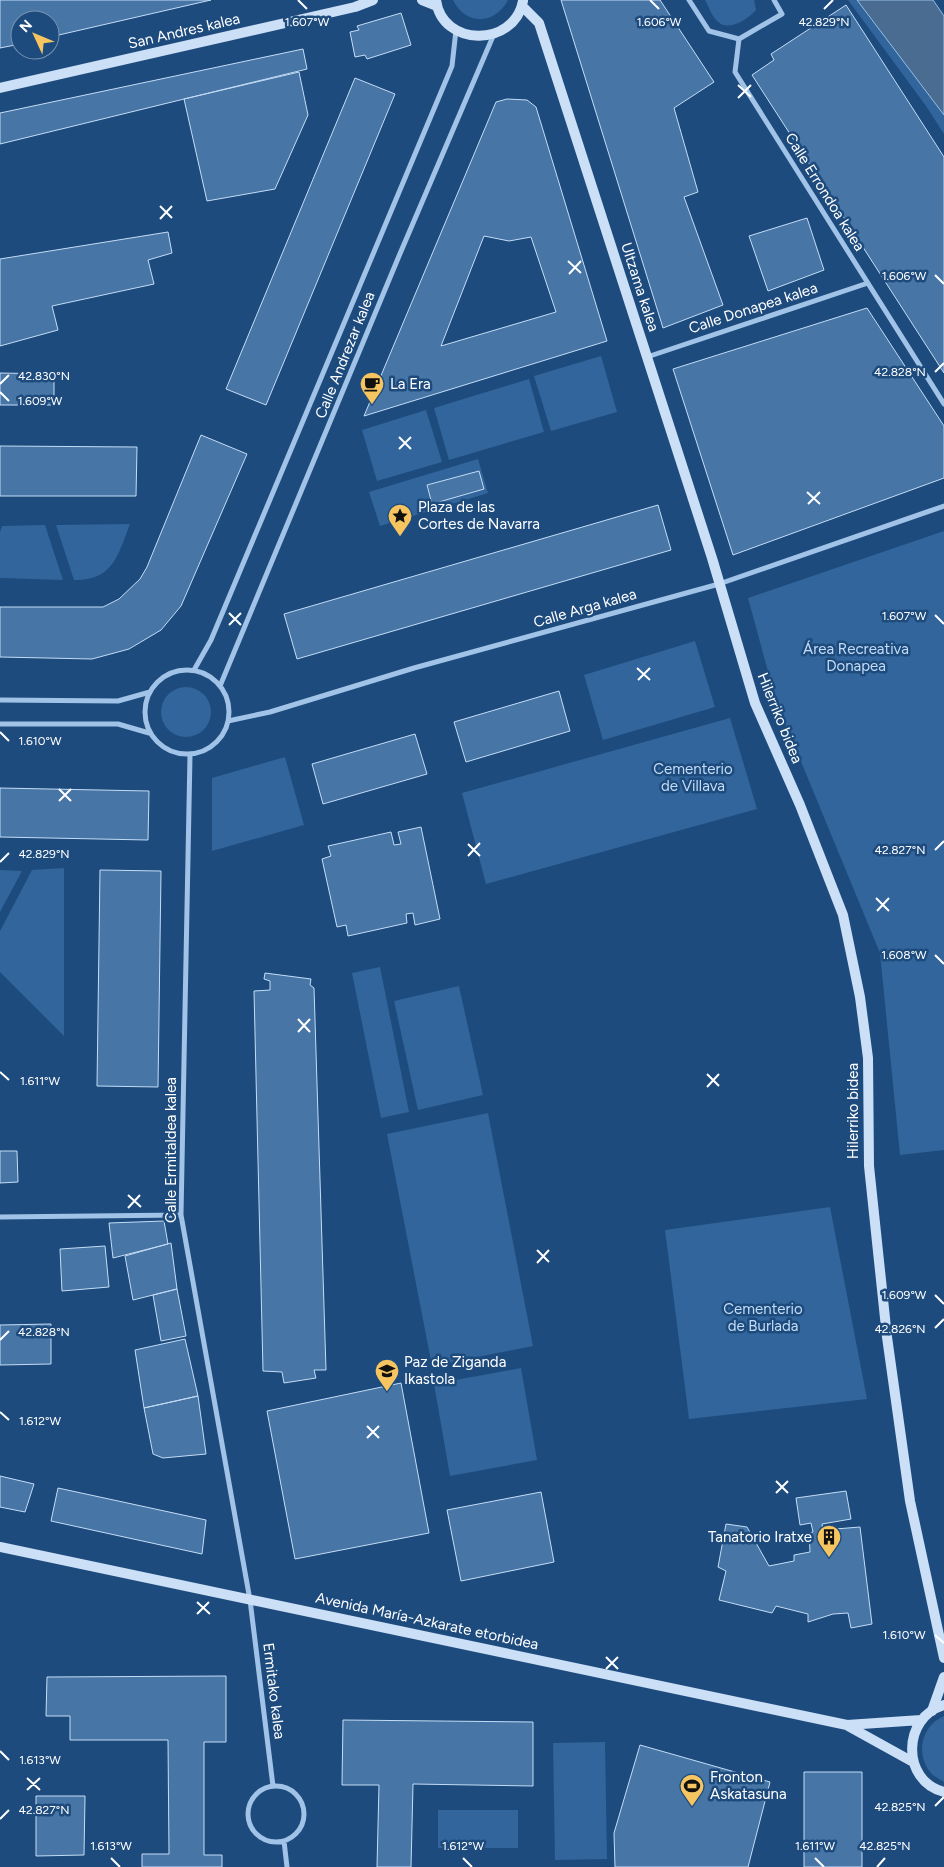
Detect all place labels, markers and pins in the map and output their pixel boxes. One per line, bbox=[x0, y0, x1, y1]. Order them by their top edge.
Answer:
cafe icon: La Era bbox=[359, 371, 385, 405]
place label: La Era bbox=[390, 375, 431, 393]
place label: Plaza de las Cortes de Navarra bbox=[418, 498, 540, 533]
place icon: Plaza de las Cortes de Navarra bbox=[387, 503, 413, 537]
place label: Paz de Ziganda Ikastola bbox=[404, 1353, 506, 1388]
school or university icon: Paz de Ziganda Ikastola bbox=[374, 1358, 400, 1392]
building icon: Tanatorio Iratxe bbox=[816, 1524, 842, 1558]
place label: Tanatorio Iratxe bbox=[708, 1528, 812, 1546]
place label: Fronton Askatasuna bbox=[710, 1768, 787, 1803]
sports icon: Fronton Askatasuna bbox=[679, 1773, 705, 1807]

